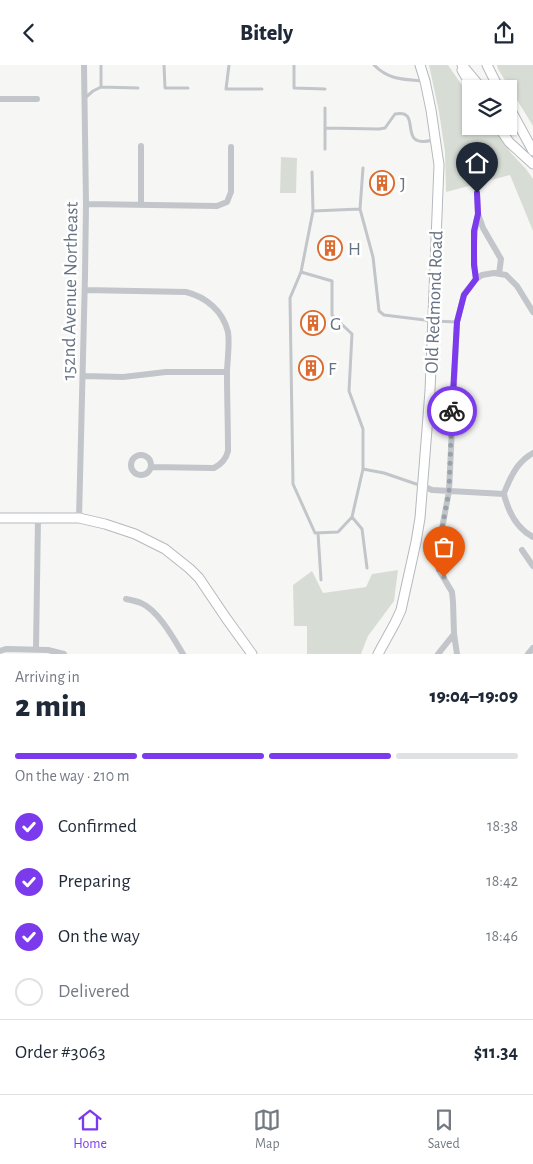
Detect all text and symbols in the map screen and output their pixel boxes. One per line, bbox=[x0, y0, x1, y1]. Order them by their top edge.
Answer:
icon: back bbox=[15, 19, 43, 47]
icon: share bbox=[490, 19, 518, 47]
text: Bitely bbox=[240, 22, 293, 44]
map controls bbox=[462, 80, 517, 135]
button: layers bbox=[462, 80, 517, 135]
pin bbox=[456, 142, 498, 193]
icon: home bbox=[463, 149, 491, 177]
building icon: J bbox=[369, 170, 395, 196]
place label: J bbox=[400, 175, 406, 194]
street label: 152nd Avenue Northeast bbox=[59, 201, 82, 381]
street label: Old Redmond Road bbox=[423, 230, 446, 374]
building icon: H bbox=[317, 235, 343, 261]
place label: H bbox=[348, 240, 361, 259]
building icon: G bbox=[300, 310, 326, 336]
place label: G bbox=[330, 315, 341, 334]
building icon: F bbox=[298, 355, 324, 381]
place label: F bbox=[328, 360, 337, 379]
courier bbox=[427, 386, 477, 436]
icon: bike bbox=[438, 397, 466, 425]
pin bbox=[423, 526, 465, 577]
icon: bag bbox=[430, 533, 458, 561]
text: Arriving in bbox=[15, 669, 80, 685]
text: 19:04–19:09 bbox=[429, 687, 518, 706]
text: 2 min bbox=[15, 690, 87, 722]
text: On the way · 210 m bbox=[15, 768, 130, 784]
icon: check bbox=[15, 813, 43, 841]
text: Confirmed bbox=[58, 817, 137, 836]
text: 18:38 bbox=[487, 818, 518, 834]
icon: check bbox=[15, 868, 43, 896]
text: Preparing bbox=[58, 872, 131, 891]
text: 18:42 bbox=[486, 873, 518, 889]
icon: check bbox=[15, 923, 43, 951]
text: On the way bbox=[58, 927, 140, 946]
text: 18:46 bbox=[486, 928, 518, 944]
text: Delivered bbox=[58, 982, 130, 1001]
text: Order #3063 bbox=[15, 1043, 105, 1062]
text: $11.34 bbox=[474, 1043, 518, 1062]
tab: Home bbox=[73, 1106, 107, 1153]
tab: Map bbox=[253, 1106, 281, 1153]
tab: Saved bbox=[428, 1106, 460, 1153]

